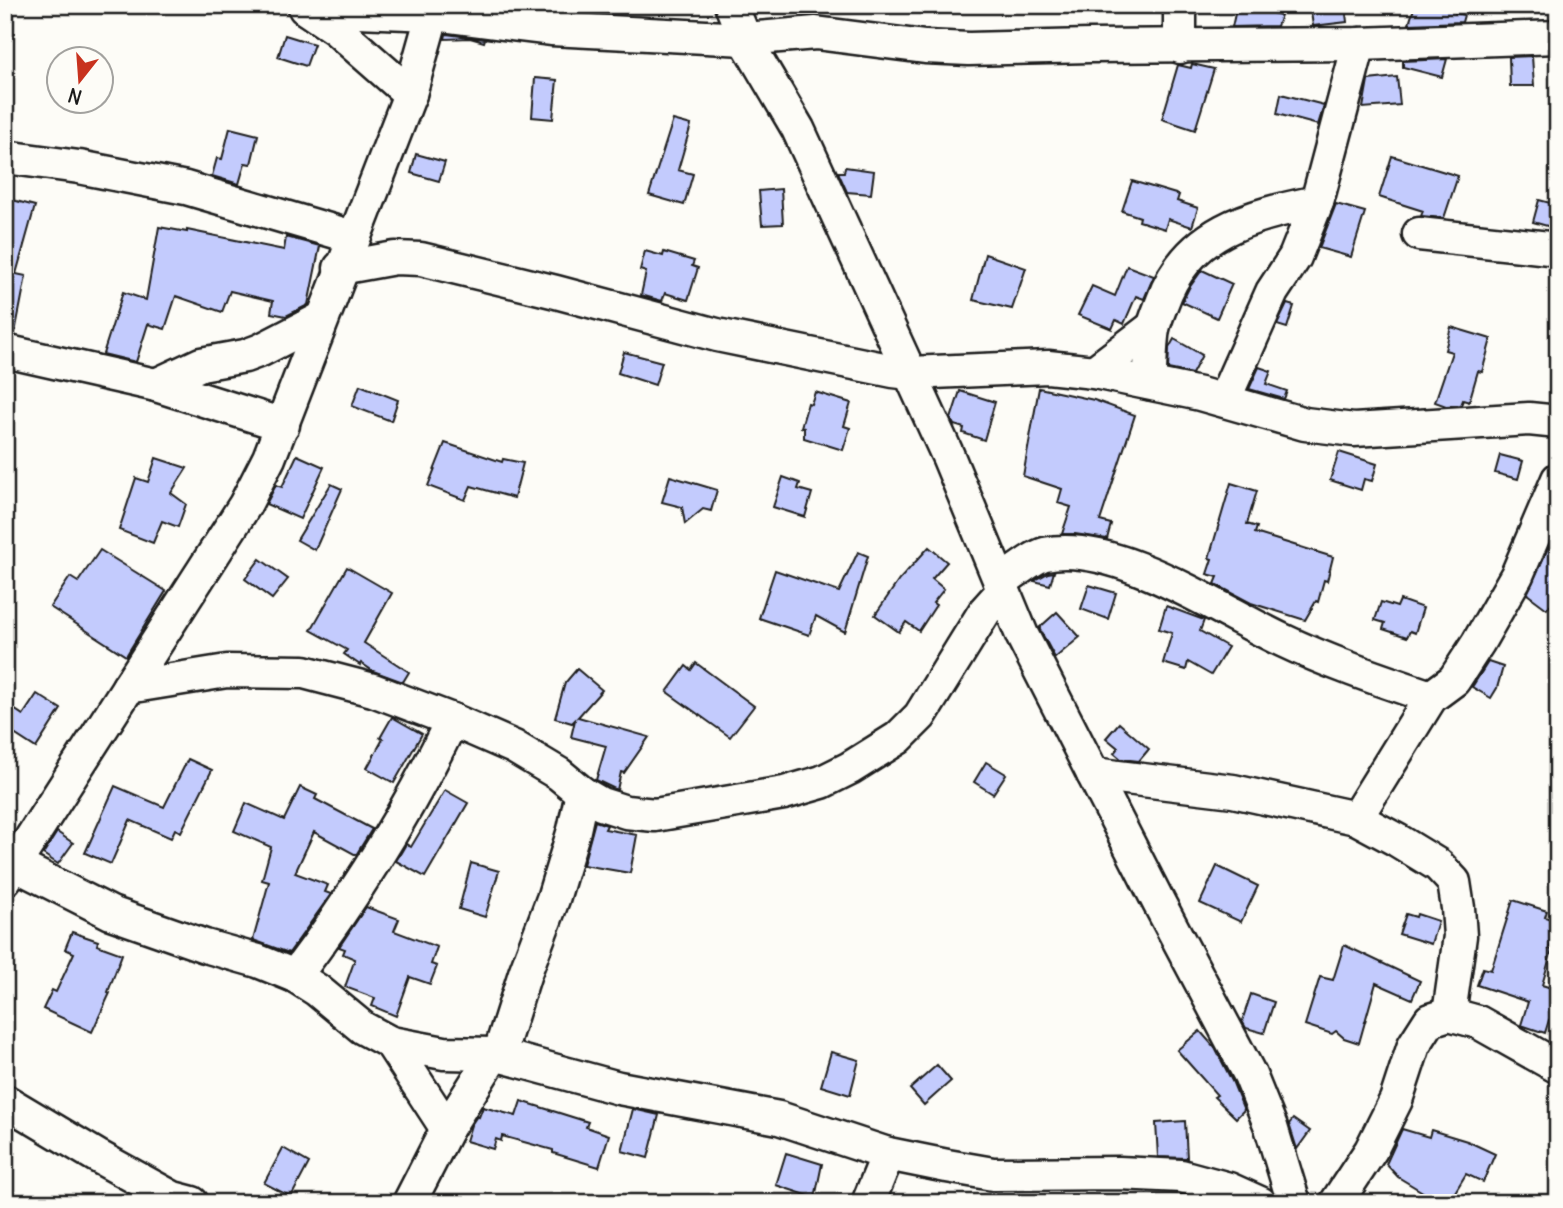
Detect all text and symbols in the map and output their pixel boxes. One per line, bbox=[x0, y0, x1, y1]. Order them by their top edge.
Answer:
north arrow bbox=[46, 46, 116, 116]
text: N bbox=[65, 83, 85, 110]

